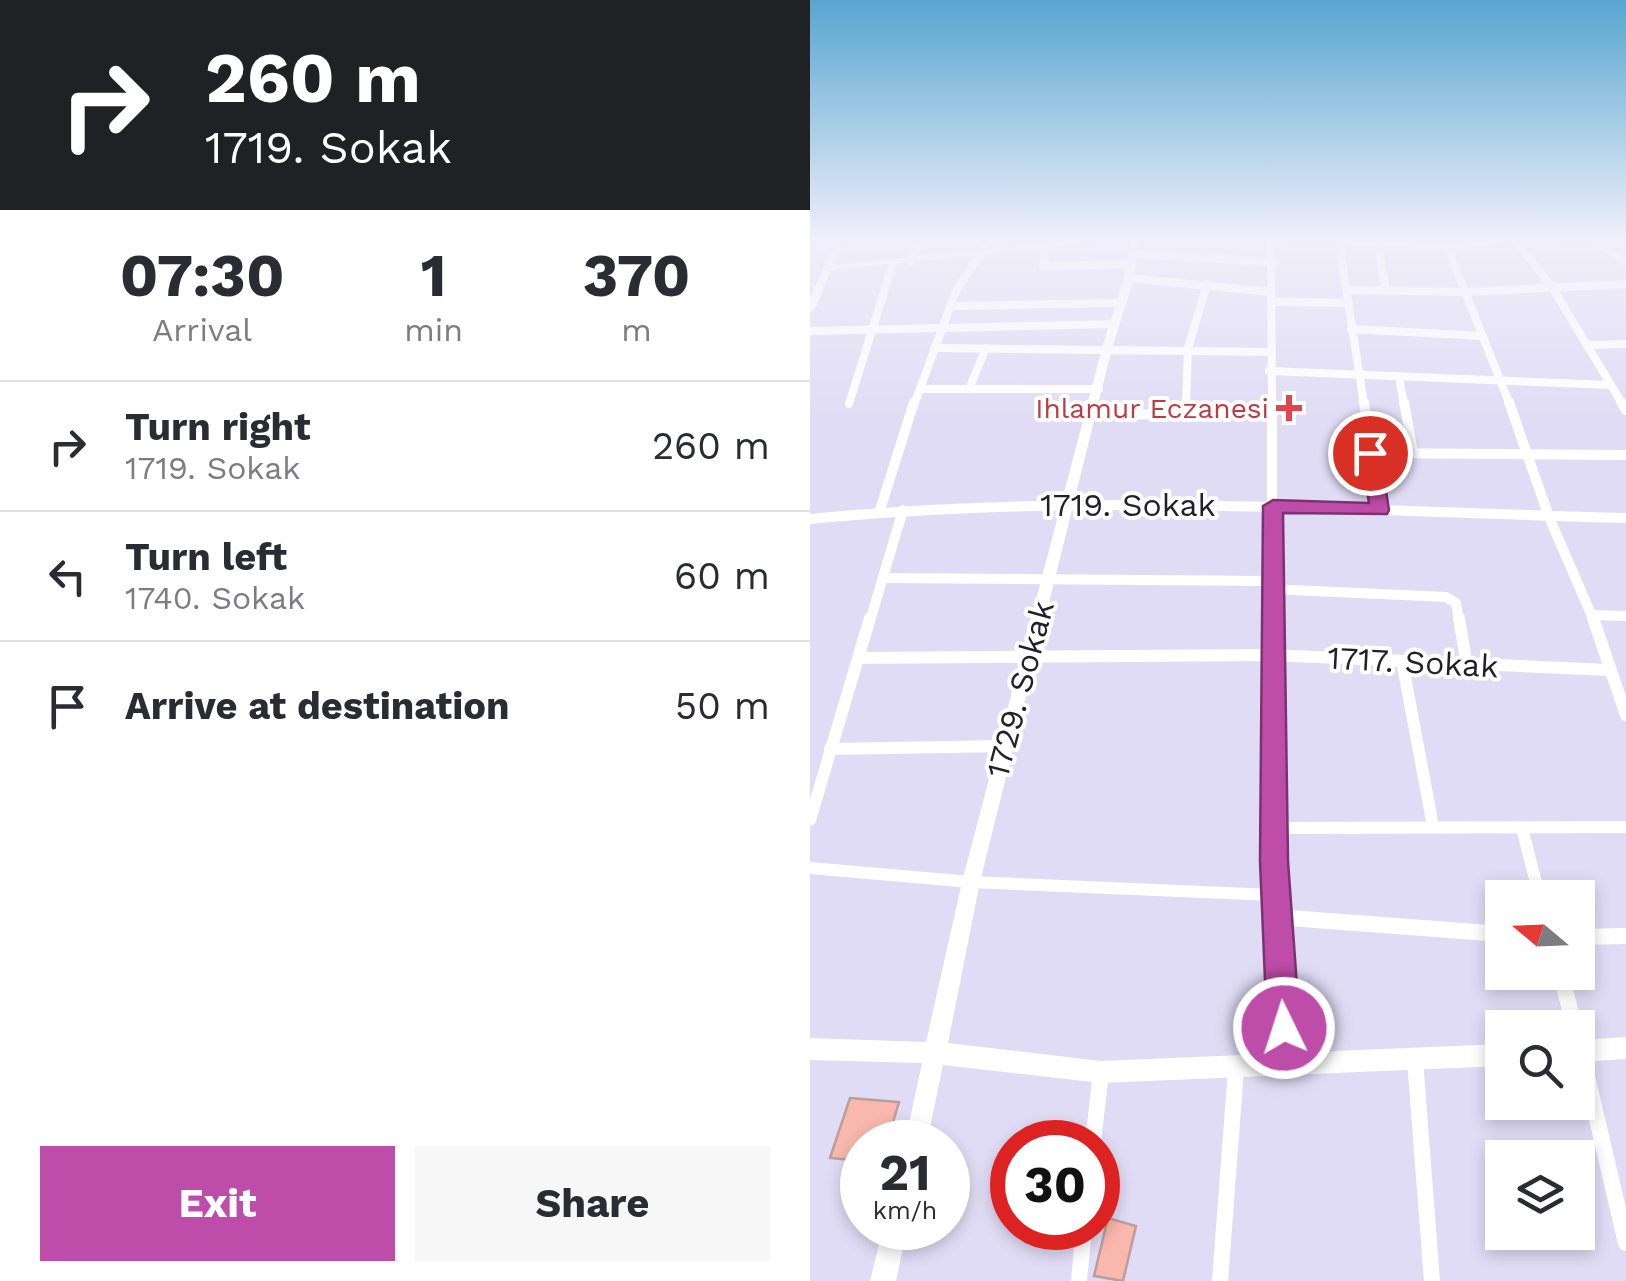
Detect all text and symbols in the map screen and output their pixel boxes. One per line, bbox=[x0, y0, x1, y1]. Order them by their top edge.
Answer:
text: 260 m bbox=[205, 37, 421, 119]
icon: right bbox=[40, 40, 170, 170]
text: 1719. Sokak bbox=[205, 121, 452, 174]
text: 07:30 bbox=[120, 240, 285, 311]
text: 1 bbox=[421, 240, 447, 311]
text: 370 bbox=[583, 240, 690, 311]
text: Arrival bbox=[152, 311, 252, 349]
text: min bbox=[404, 311, 463, 349]
text: m bbox=[621, 311, 652, 349]
place label: Ihlamur Eczanesi bbox=[1035, 392, 1269, 425]
marker: Ihlamur Eczanesi bbox=[1278, 397, 1300, 419]
text: Turn right bbox=[125, 405, 311, 449]
pin bbox=[1328, 411, 1413, 496]
icon: right bbox=[40, 419, 95, 474]
text: 260 m bbox=[652, 424, 770, 468]
icon: arrive bbox=[1343, 426, 1398, 481]
text: 1719. Sokak bbox=[125, 449, 300, 487]
street label: 1719. Sokak bbox=[1040, 486, 1216, 524]
text: Turn left bbox=[125, 535, 287, 579]
icon: left bbox=[40, 549, 95, 604]
text: 60 m bbox=[674, 554, 770, 598]
text: 1740. Sokak bbox=[125, 579, 305, 617]
street label: 1729. Sokak bbox=[978, 596, 1062, 782]
street label: 1717. Sokak bbox=[1327, 639, 1499, 685]
icon: arrive bbox=[40, 679, 95, 734]
text: Arrive at destination bbox=[125, 684, 510, 728]
text: 50 m bbox=[675, 684, 770, 728]
north arrow bbox=[1485, 880, 1595, 990]
map controls bbox=[1485, 880, 1595, 1250]
position arrow bbox=[1232, 976, 1336, 1080]
button: search bbox=[1485, 1010, 1595, 1120]
speed limit sign: 30 bbox=[990, 1120, 1120, 1250]
button: layers bbox=[1485, 1140, 1595, 1250]
text: 21 bbox=[879, 1143, 931, 1202]
button: Exit bbox=[40, 1146, 395, 1261]
button: Share bbox=[415, 1146, 770, 1261]
text: km/h bbox=[873, 1196, 937, 1225]

